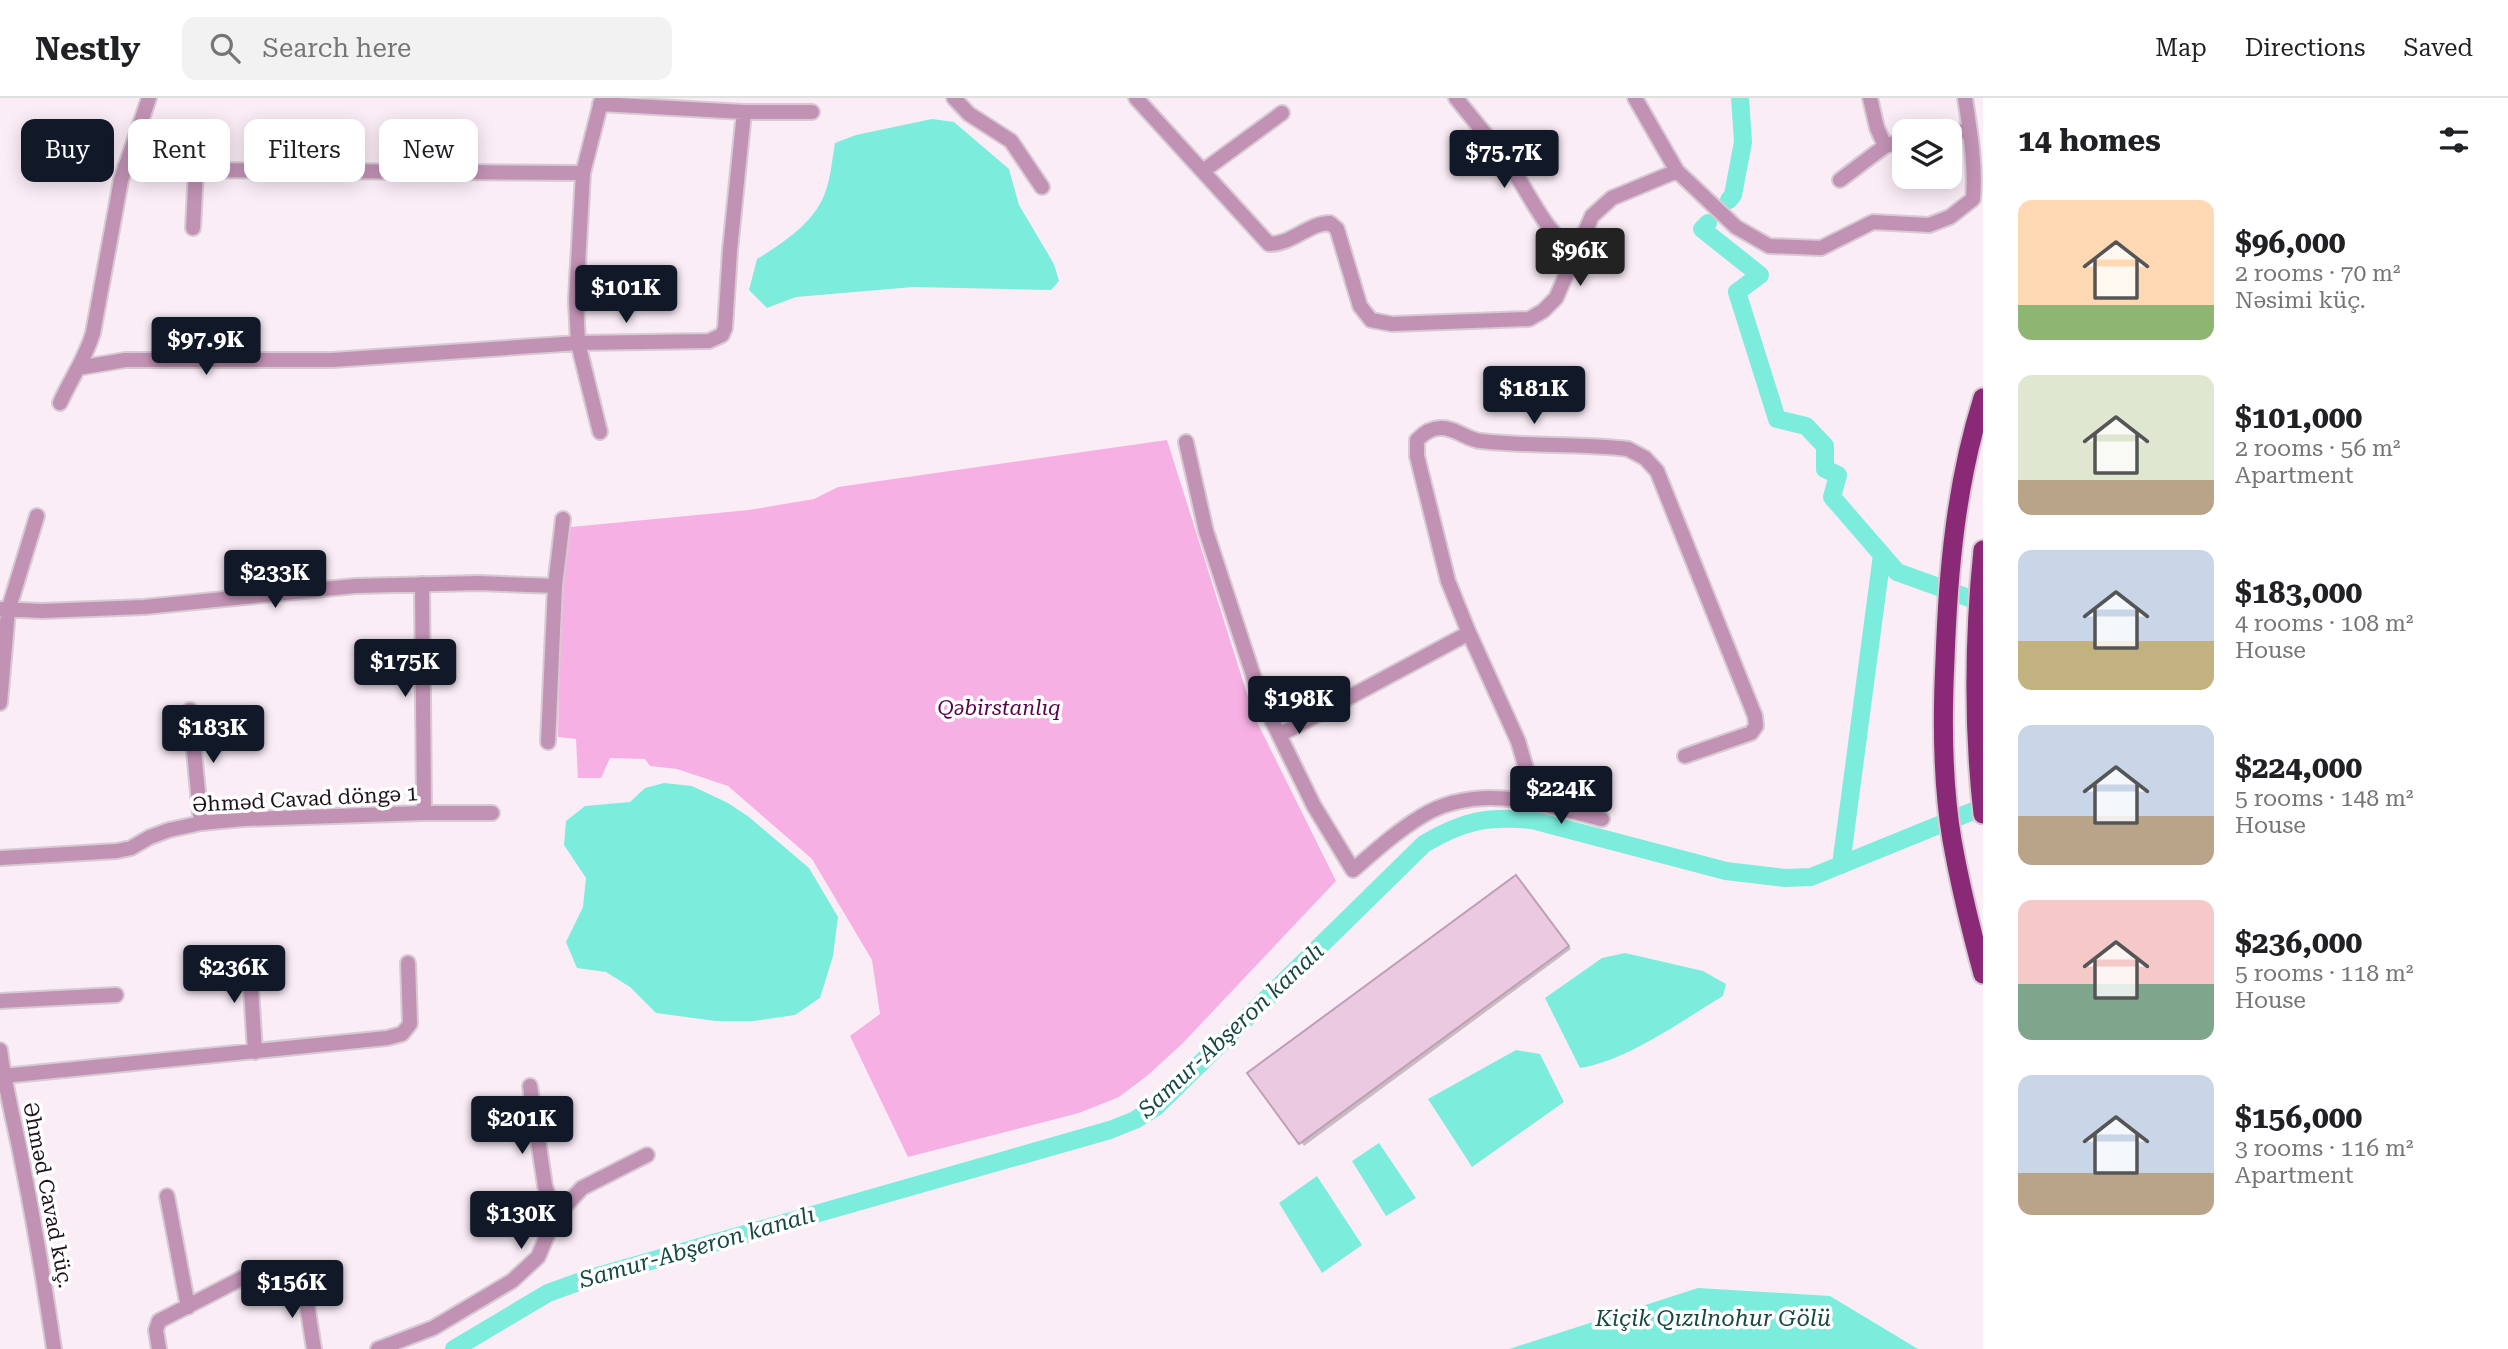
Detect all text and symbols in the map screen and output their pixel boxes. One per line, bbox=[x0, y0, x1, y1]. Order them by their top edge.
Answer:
search box bbox=[182, 17, 672, 80]
text: Nestly bbox=[35, 29, 140, 68]
icon: search bbox=[206, 29, 244, 67]
text: Search here bbox=[262, 33, 411, 63]
text: Map bbox=[2155, 34, 2207, 62]
text: Directions bbox=[2245, 34, 2365, 62]
text: Saved bbox=[2403, 34, 2473, 62]
chip: Buy bbox=[21, 119, 114, 182]
chip: Rent bbox=[128, 119, 230, 182]
chip: Filters bbox=[244, 119, 365, 182]
chip: New bbox=[379, 119, 478, 182]
map controls bbox=[1892, 119, 1962, 189]
button: layers bbox=[1892, 119, 1962, 189]
icon: filters bbox=[2435, 121, 2473, 159]
text: 14 homes bbox=[2018, 123, 2161, 158]
pin: $75.7K bbox=[1447, 130, 1561, 190]
text: $75.7K bbox=[1466, 139, 1542, 166]
text: $96,000 bbox=[2235, 225, 2346, 260]
pin: $96K bbox=[1539, 228, 1621, 288]
icon: home bbox=[2074, 228, 2158, 312]
text: $96K bbox=[1552, 237, 1608, 264]
text: 2 rooms · 70 m² bbox=[2235, 260, 2401, 287]
pin: $101K bbox=[577, 266, 675, 325]
text: $101K bbox=[591, 274, 661, 301]
text: Nəsimi küç. bbox=[2235, 287, 2366, 314]
pin: $97.9K bbox=[149, 317, 263, 377]
text: $97.9K bbox=[168, 326, 244, 353]
pin: $181K bbox=[1485, 366, 1583, 426]
text: $181K bbox=[1499, 375, 1569, 402]
text: $101,000 bbox=[2235, 400, 2362, 435]
icon: home bbox=[2074, 403, 2158, 487]
text: 2 rooms · 56 m² bbox=[2235, 435, 2401, 462]
text: Apartment bbox=[2235, 462, 2354, 489]
pin: $233K bbox=[226, 550, 324, 610]
text: $233K bbox=[240, 559, 310, 586]
text: $183,000 bbox=[2235, 575, 2362, 610]
icon: home bbox=[2074, 578, 2158, 662]
text: 4 rooms · 108 m² bbox=[2235, 610, 2413, 637]
text: House bbox=[2235, 637, 2306, 664]
pin: $175K bbox=[356, 640, 454, 699]
text: $175K bbox=[370, 648, 440, 675]
pin: $198K bbox=[1250, 676, 1348, 736]
text: $198K bbox=[1264, 685, 1334, 712]
park label: Qəbirstanlıq bbox=[937, 696, 1061, 720]
pin: $183K bbox=[164, 706, 262, 765]
text: $183K bbox=[178, 714, 248, 741]
text: $224,000 bbox=[2235, 750, 2362, 785]
icon: home bbox=[2074, 753, 2158, 837]
pin: $224K bbox=[1512, 766, 1610, 826]
text: $224K bbox=[1526, 775, 1596, 802]
street label: Əhməd Cavad döngə 1 bbox=[191, 781, 419, 817]
text: 5 rooms · 148 m² bbox=[2235, 785, 2413, 812]
text: House bbox=[2235, 812, 2306, 839]
text: $236,000 bbox=[2235, 925, 2362, 960]
icon: home bbox=[2074, 928, 2158, 1012]
water label: Samur-Abşeron kanalı bbox=[1132, 937, 1330, 1124]
pin: $236K bbox=[185, 946, 283, 1005]
text: $236K bbox=[199, 954, 269, 981]
text: 5 rooms · 118 m² bbox=[2235, 960, 2413, 987]
text: House bbox=[2235, 987, 2306, 1014]
pin: $201K bbox=[473, 1096, 571, 1156]
street label: Əhməd Cavad küç. bbox=[18, 1100, 78, 1290]
text: $156,000 bbox=[2235, 1100, 2362, 1135]
icon: home bbox=[2074, 1103, 2158, 1187]
text: $201K bbox=[487, 1105, 557, 1132]
text: 3 rooms · 116 m² bbox=[2235, 1135, 2413, 1162]
text: Apartment bbox=[2235, 1162, 2354, 1189]
pin: $130K bbox=[472, 1192, 570, 1251]
text: $130K bbox=[486, 1200, 556, 1227]
water label: Samur-Abşeron kanalı bbox=[575, 1201, 818, 1294]
pin: $156K bbox=[243, 1260, 341, 1320]
text: $156K bbox=[257, 1269, 327, 1296]
water label: Kiçik Qızılnohur Gölü bbox=[1594, 1305, 1831, 1332]

